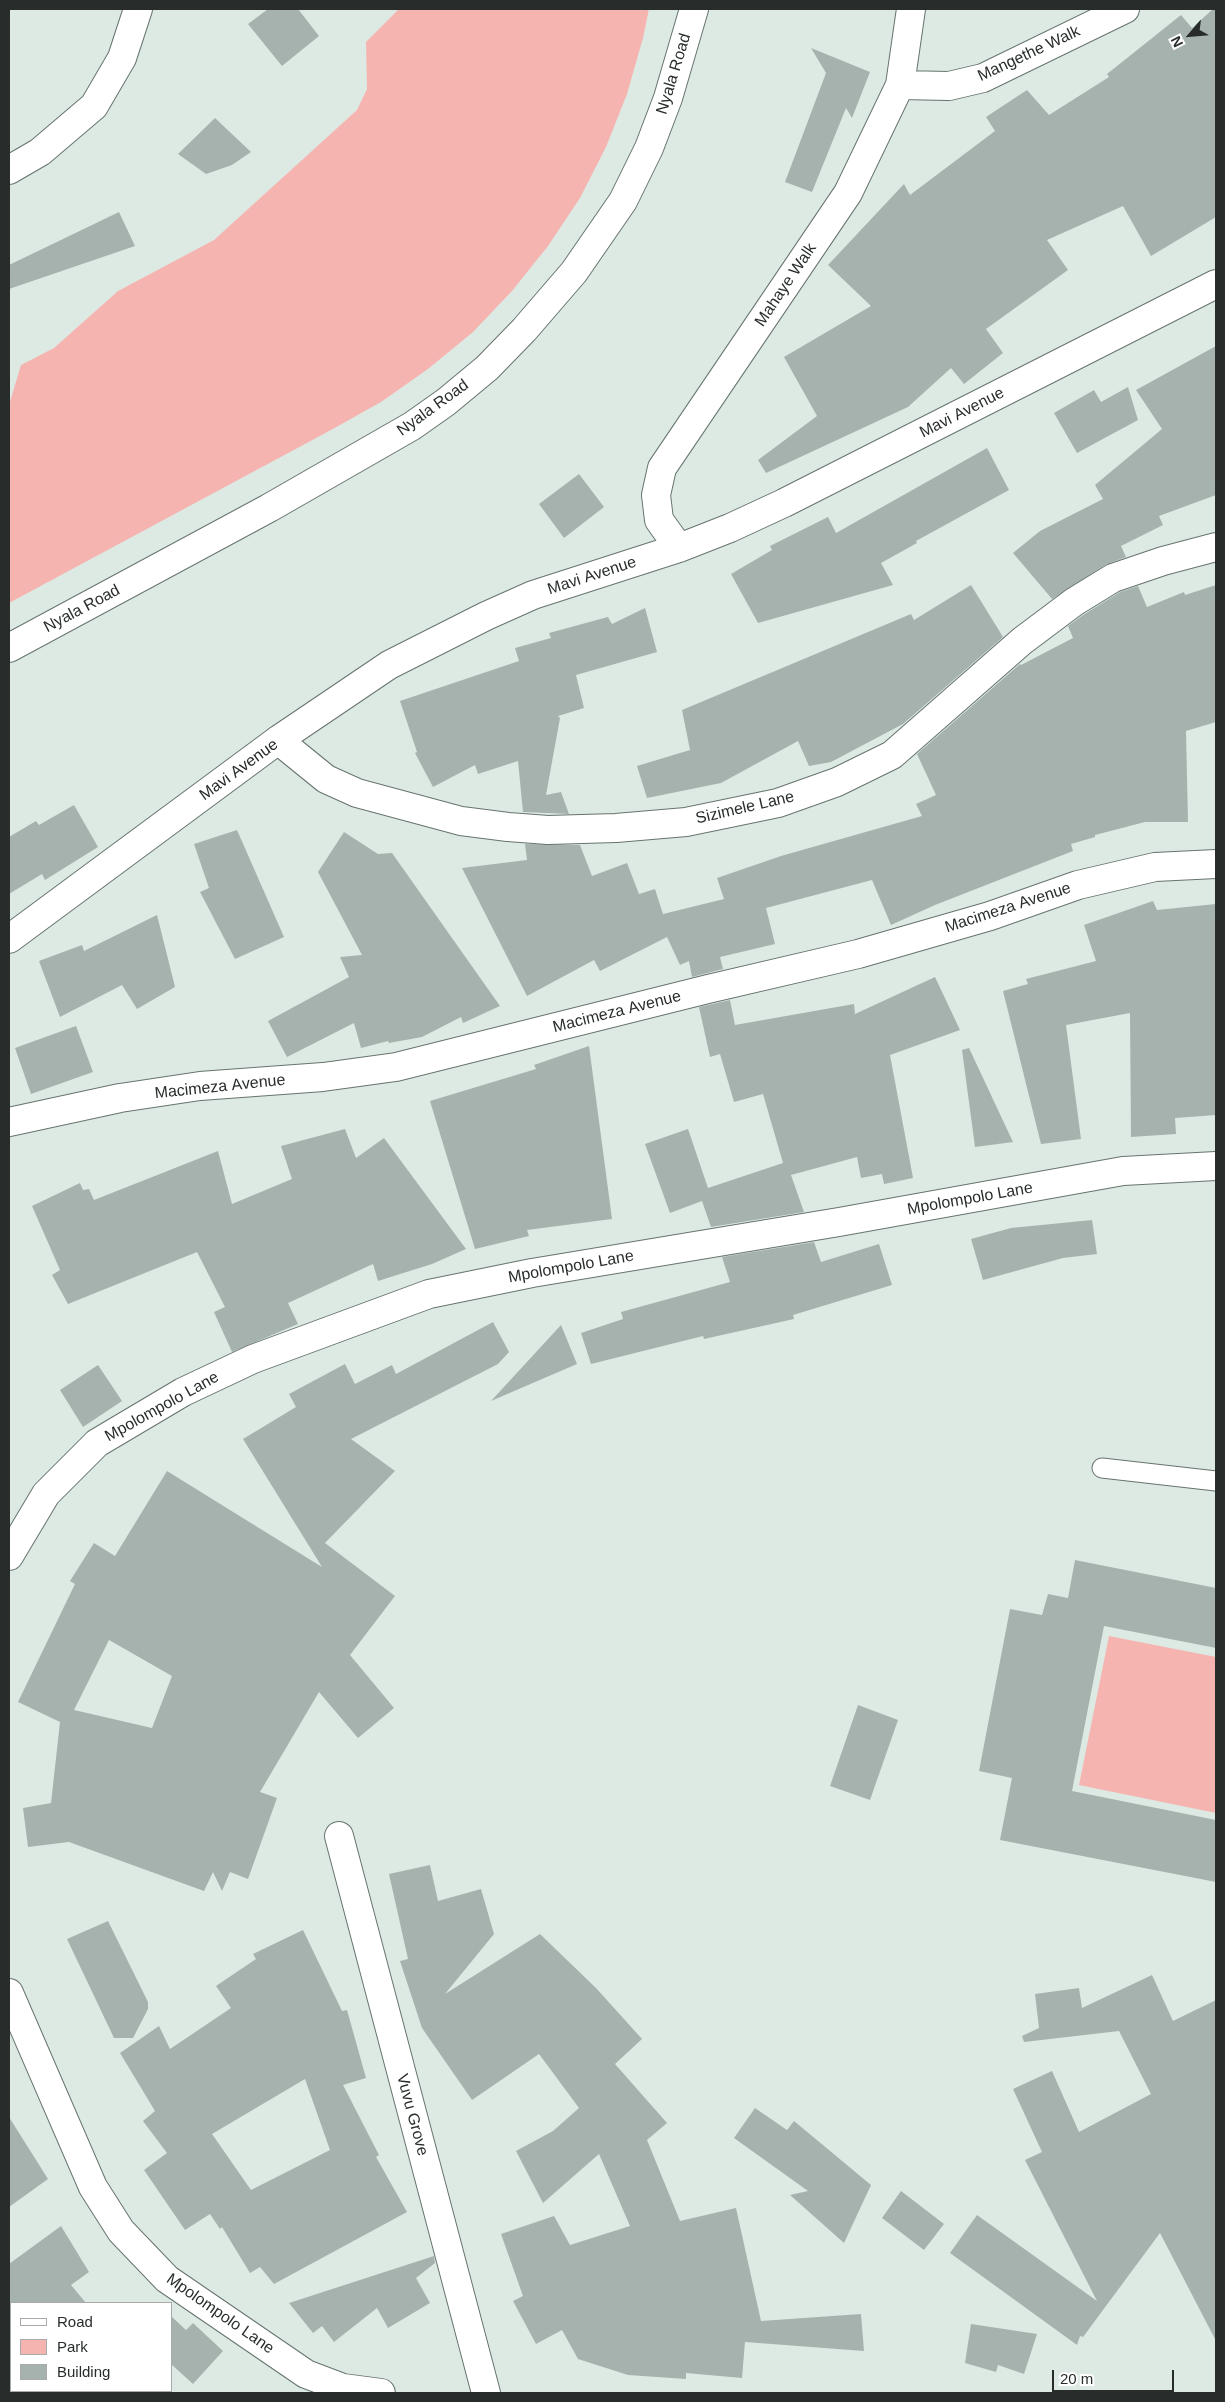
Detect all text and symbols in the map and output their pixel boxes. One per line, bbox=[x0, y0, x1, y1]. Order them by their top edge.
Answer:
north arrow bbox=[1165, 10, 1215, 60]
street label: Mangethe Walk bbox=[975, 22, 1083, 86]
street label: Nyala Road bbox=[653, 31, 695, 117]
text: N bbox=[1167, 34, 1186, 50]
street label: Mahaye Walk bbox=[751, 240, 821, 330]
street label: Nyala Road bbox=[394, 376, 472, 440]
street label: Mavi Avenue bbox=[917, 384, 1007, 442]
street label: Mavi Avenue bbox=[545, 553, 639, 599]
street label: Nyala Road bbox=[41, 581, 123, 637]
street label: Mavi Avenue bbox=[196, 735, 282, 805]
street label: Sizimele Lane bbox=[694, 787, 796, 829]
street label: Macimeza Avenue bbox=[943, 879, 1073, 937]
street label: Macimeza Avenue bbox=[551, 987, 683, 1037]
street label: Macimeza Avenue bbox=[154, 1071, 286, 1103]
street label: Mpolompolo Lane bbox=[906, 1179, 1034, 1219]
street label: Mpolompolo Lane bbox=[507, 1247, 635, 1287]
street label: Mpolompolo Lane bbox=[102, 1368, 222, 1446]
street label: Vuvu Grove bbox=[392, 2072, 432, 2158]
street label: Mpolompolo Lane bbox=[162, 2270, 278, 2358]
legend bbox=[10, 2302, 172, 2392]
text: Road bbox=[57, 2313, 93, 2330]
text: Park bbox=[57, 2338, 88, 2355]
scale bar bbox=[1055, 2360, 1178, 2392]
text: Building bbox=[57, 2363, 110, 2380]
text: 20 m bbox=[1060, 2370, 1093, 2387]

